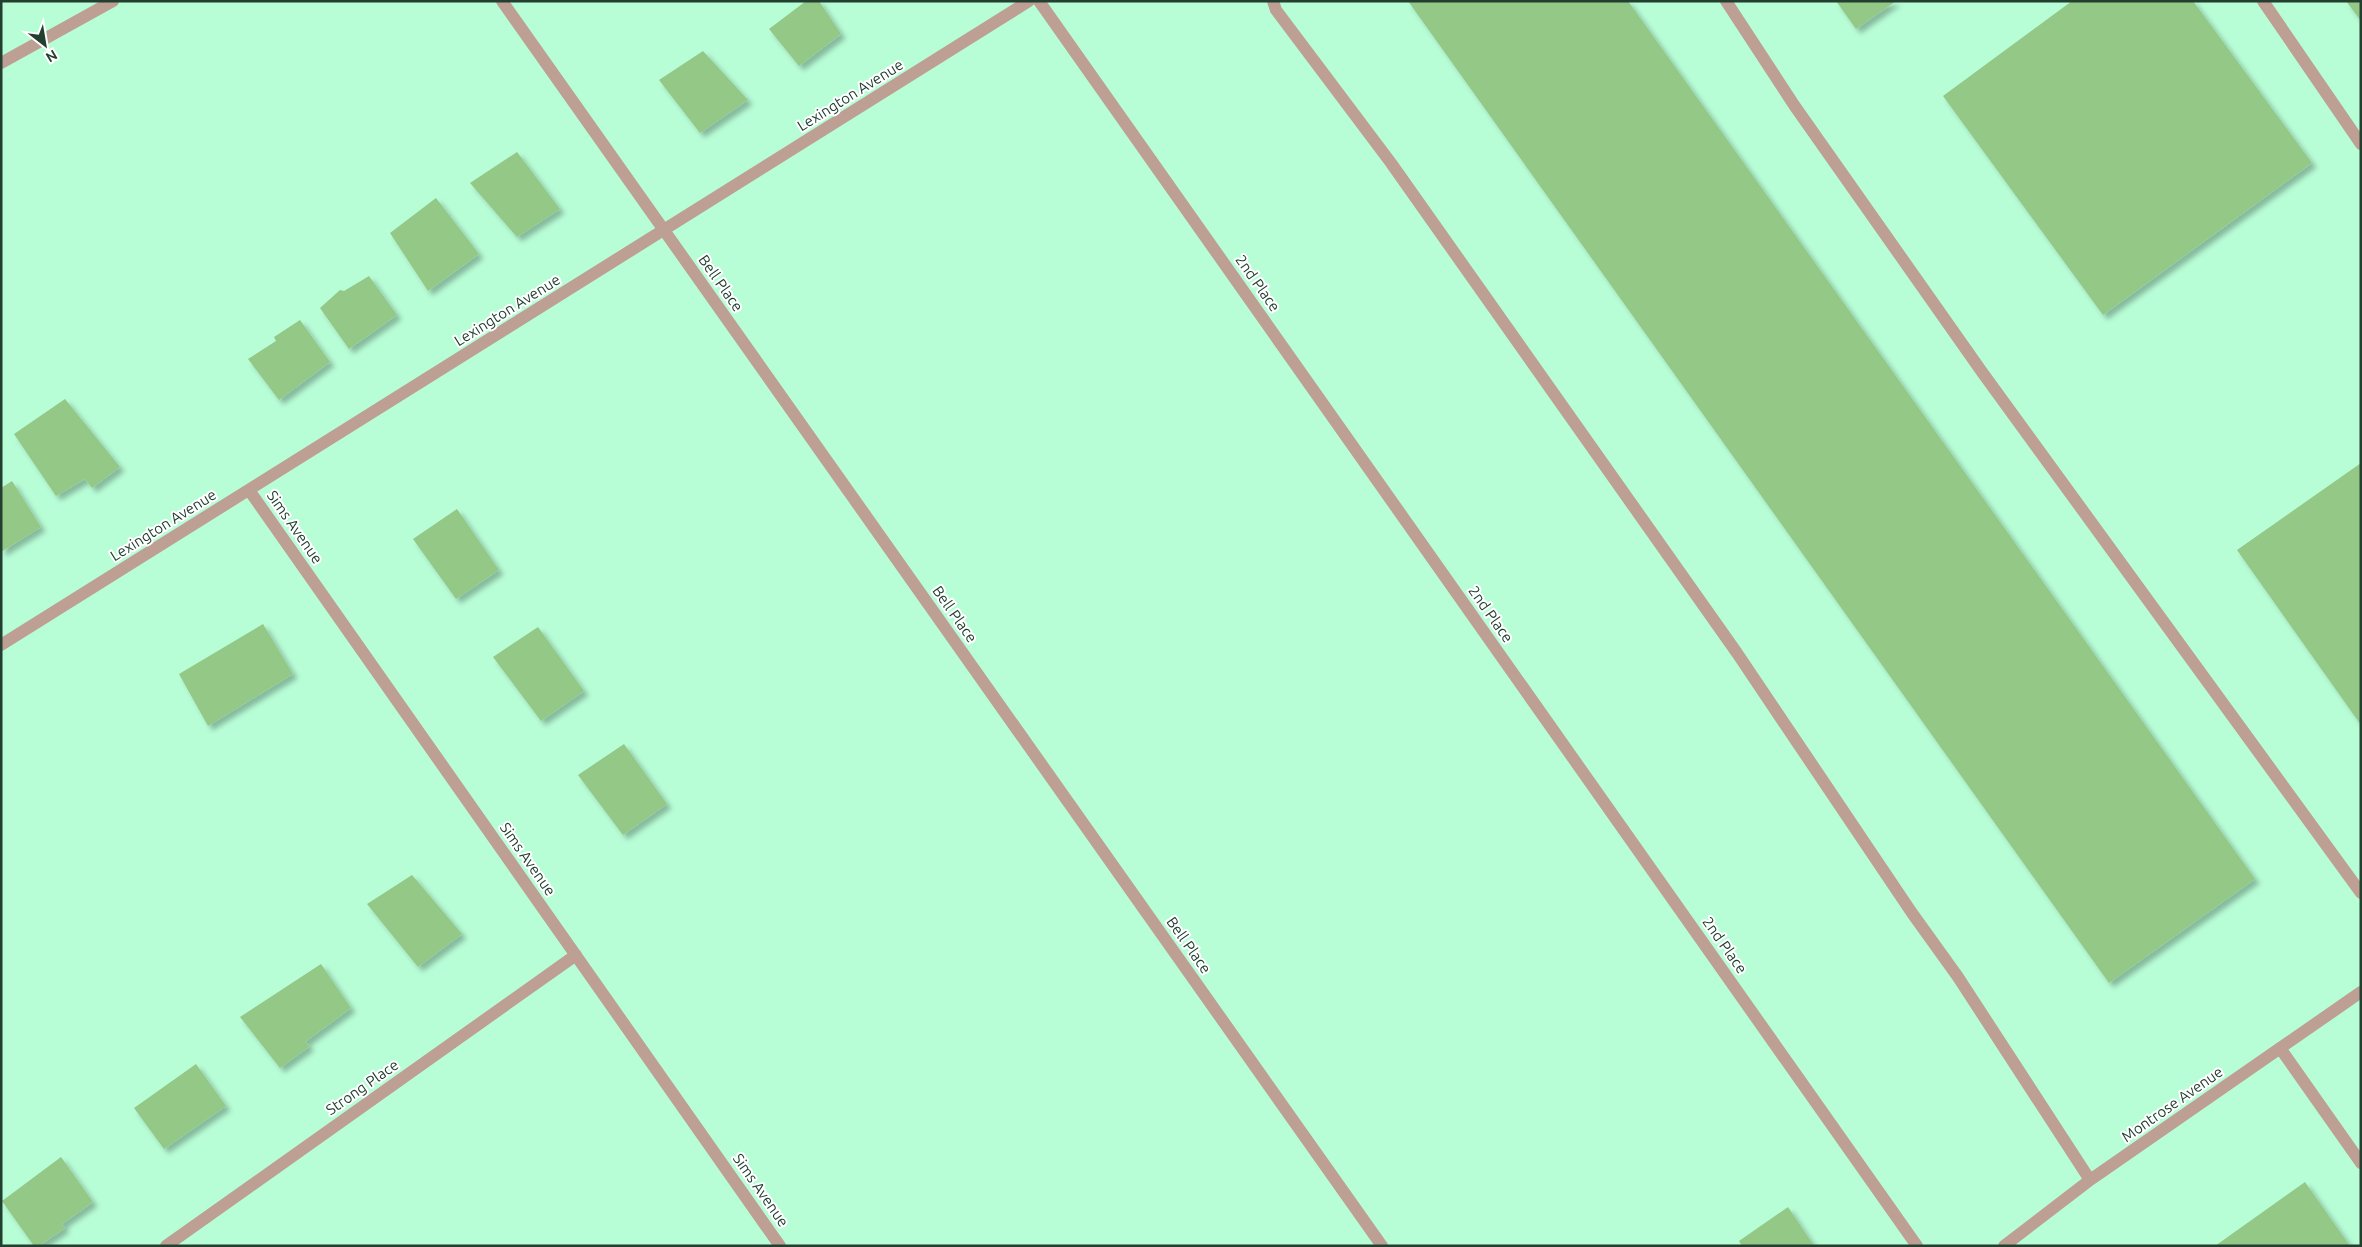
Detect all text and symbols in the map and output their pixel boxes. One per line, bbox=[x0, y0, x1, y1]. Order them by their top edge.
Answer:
north arrow bbox=[20, 20, 70, 70]
text: N bbox=[43, 47, 60, 66]
street label: Lexington Avenue bbox=[794, 56, 906, 134]
street label: 2nd Place bbox=[1232, 251, 1284, 315]
street label: Bell Place bbox=[695, 252, 747, 314]
street label: Lexington Avenue bbox=[451, 271, 563, 349]
street label: Lexington Avenue bbox=[107, 486, 219, 564]
street label: Sims Avenue bbox=[264, 487, 326, 567]
street label: 2nd Place bbox=[1465, 582, 1517, 646]
street label: Bell Place bbox=[929, 583, 981, 645]
street label: Sims Avenue bbox=[497, 819, 559, 899]
street label: 2nd Place bbox=[1699, 913, 1751, 977]
street label: Bell Place bbox=[1163, 914, 1215, 976]
street label: Strong Place bbox=[322, 1056, 402, 1118]
street label: Montrose Avenue bbox=[2118, 1063, 2226, 1145]
street label: Sims Avenue bbox=[730, 1150, 792, 1230]

